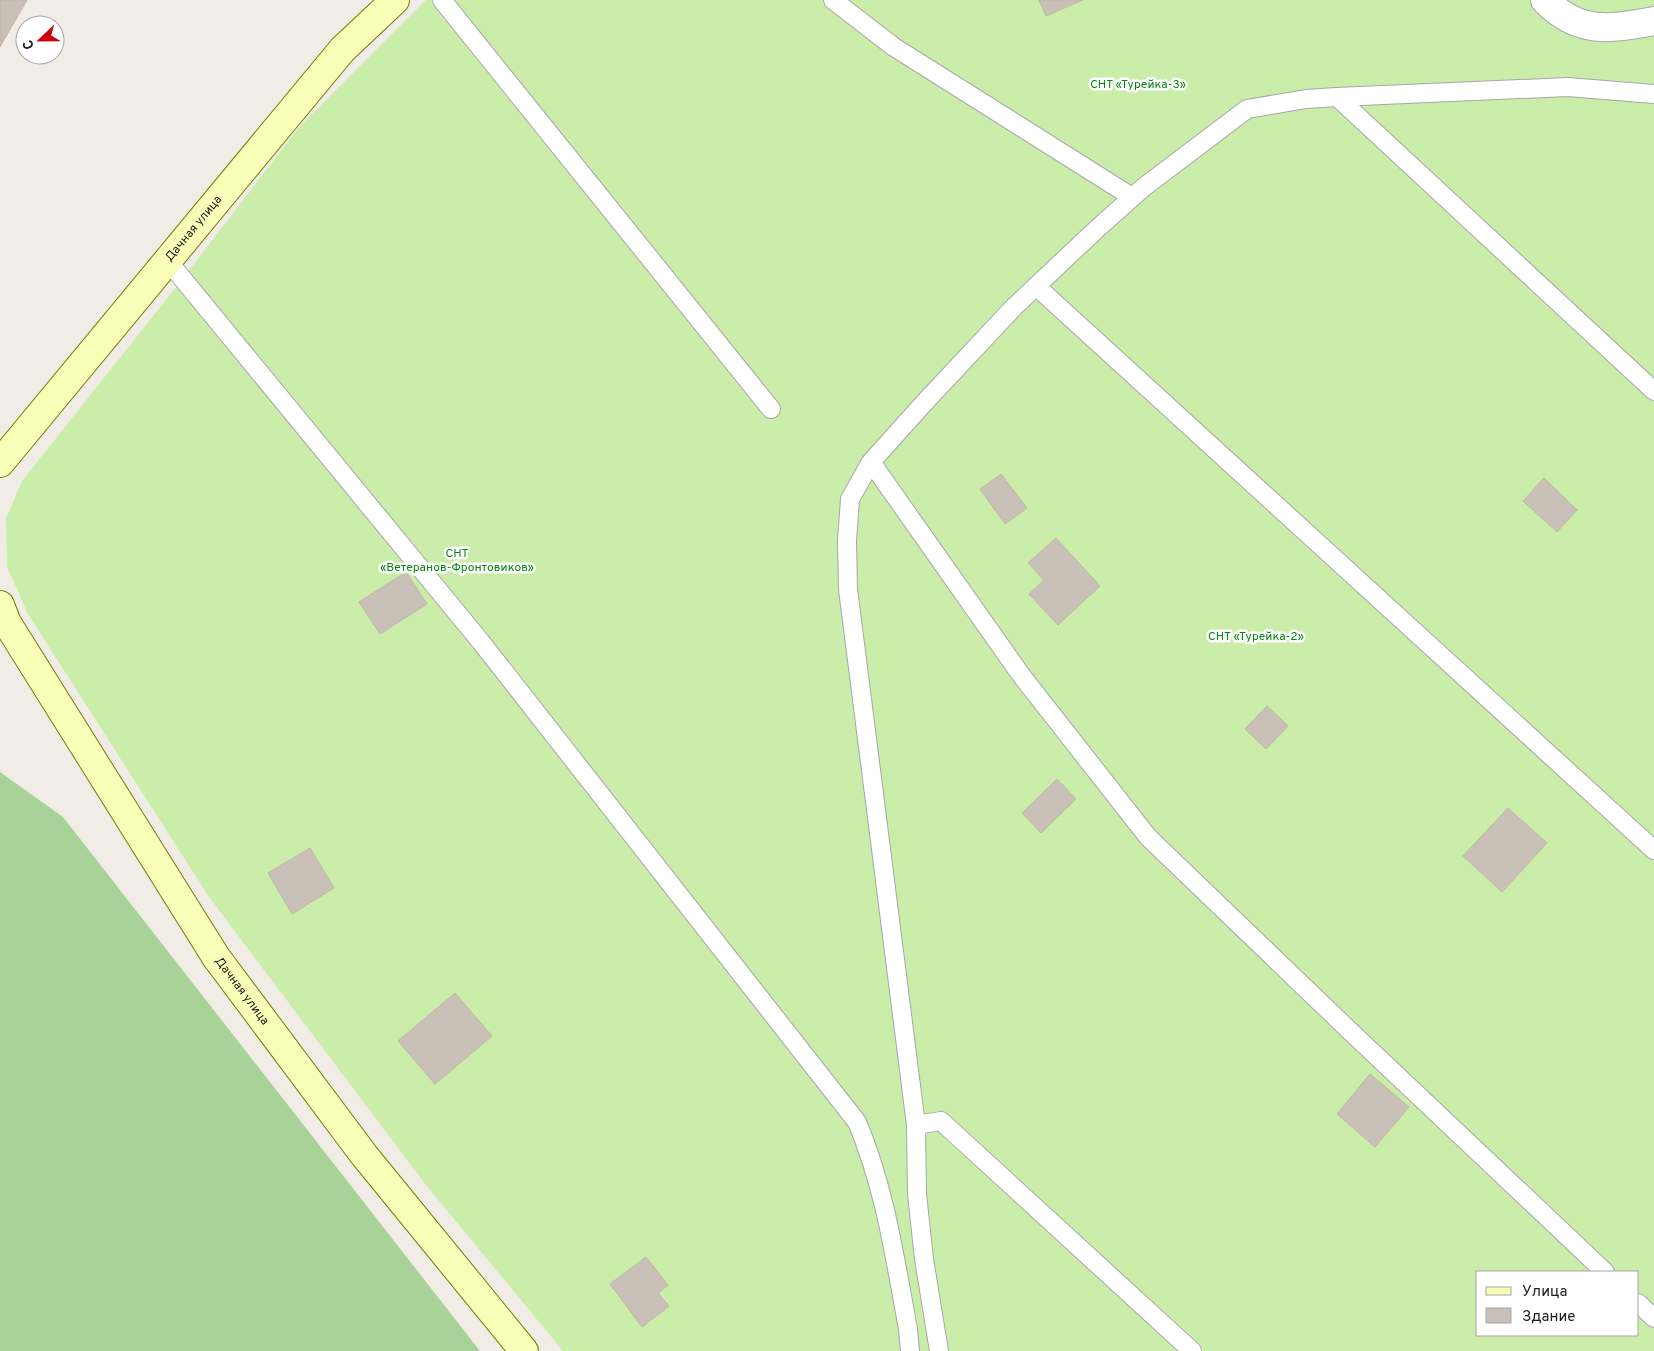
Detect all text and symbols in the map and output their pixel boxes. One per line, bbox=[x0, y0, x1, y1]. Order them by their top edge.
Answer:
north arrow bbox=[15, 15, 65, 65]
text: С bbox=[20, 37, 39, 52]
park label: СНТ «Турейка-3» bbox=[1090, 77, 1186, 93]
street label: Дачная улица bbox=[162, 192, 226, 265]
park label: СНТ «Ветеранов-Фронтовиков» bbox=[380, 546, 534, 576]
park label: СНТ «Турейка-2» bbox=[1208, 629, 1304, 645]
street label: Дачная улица bbox=[211, 954, 272, 1029]
legend bbox=[1476, 1271, 1639, 1336]
text: Улица bbox=[1522, 1283, 1567, 1302]
text: Здание bbox=[1522, 1308, 1575, 1327]

